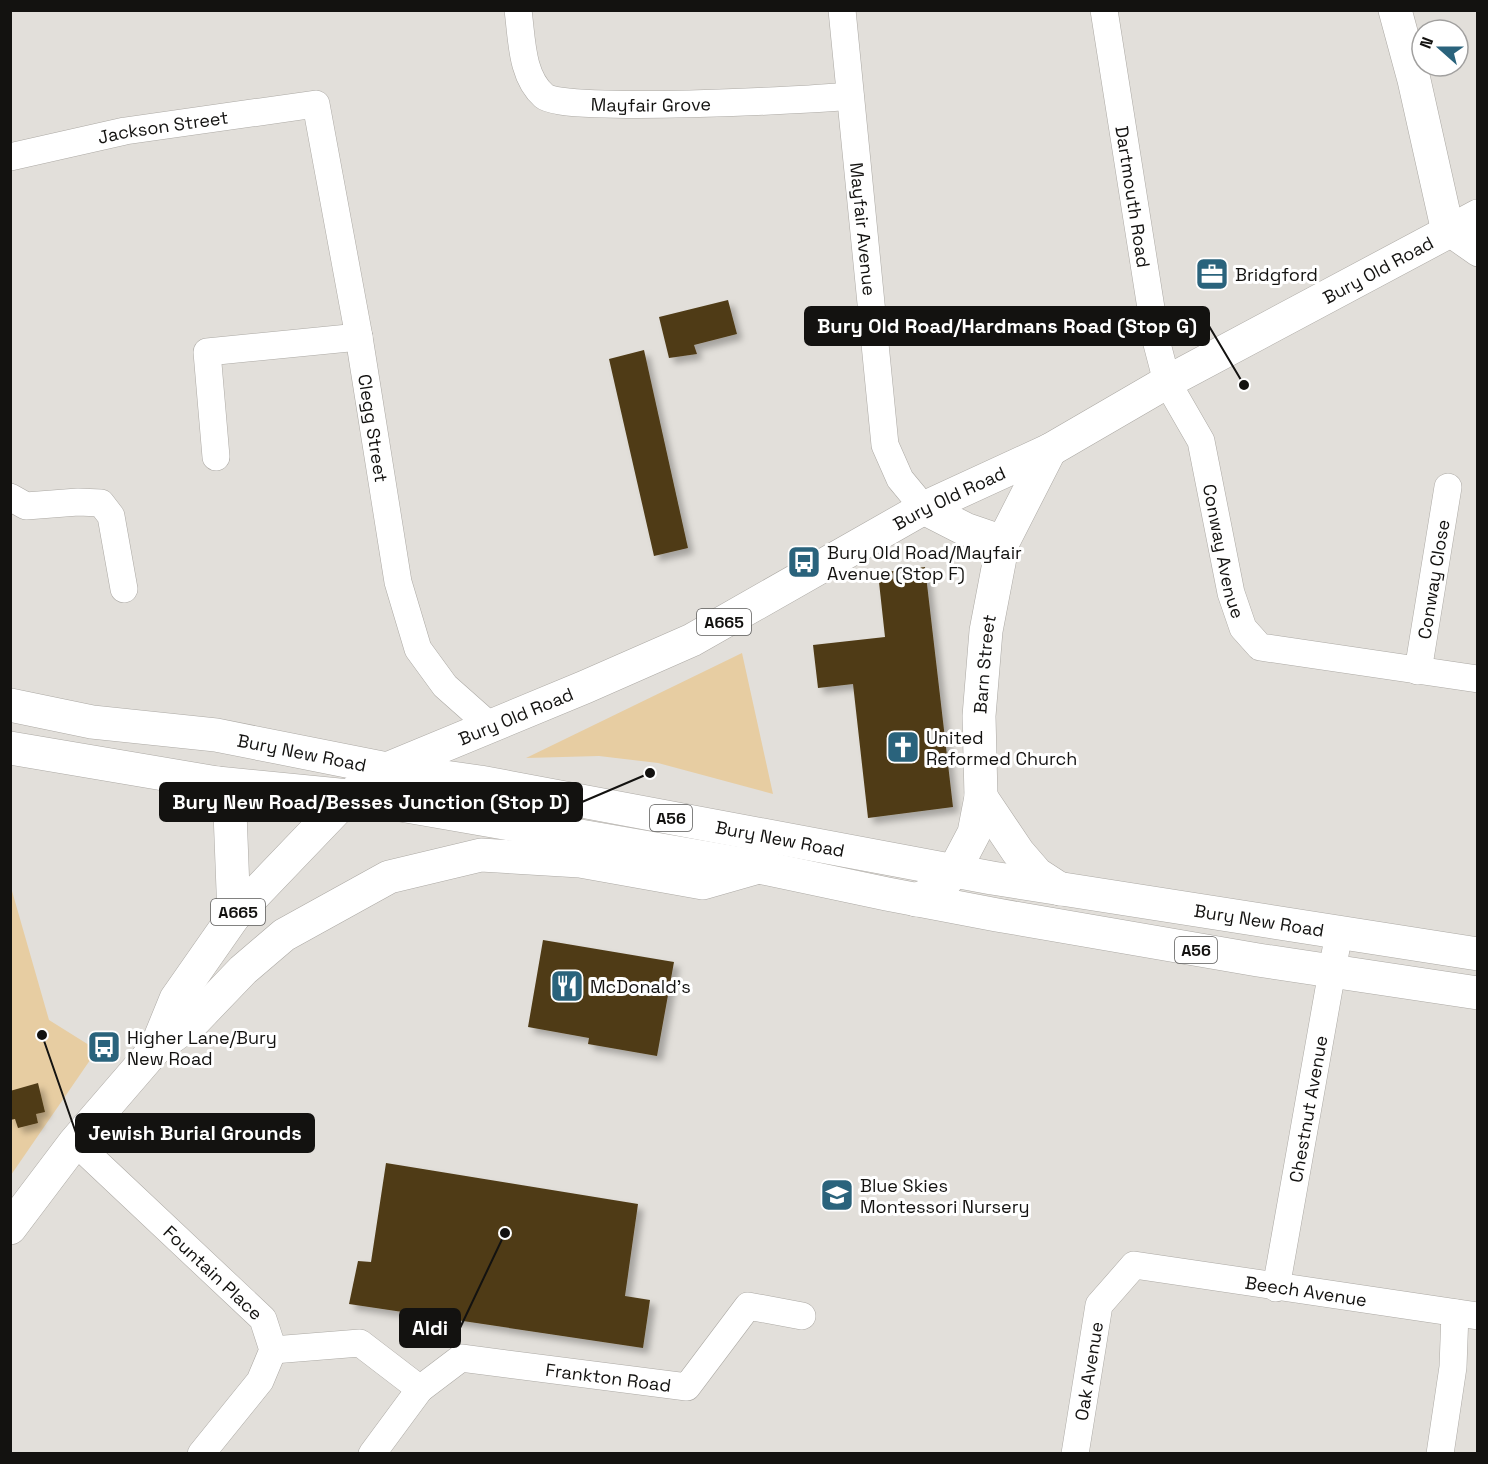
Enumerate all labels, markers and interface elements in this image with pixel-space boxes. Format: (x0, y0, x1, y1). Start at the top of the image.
north arrow (1410, 18, 1470, 78)
text: N (1415, 34, 1438, 52)
street label: Mayfair Grove (590, 92, 711, 116)
street label: Jackson Street (95, 105, 230, 148)
street label: Dartmouth Road (1111, 124, 1156, 269)
street label: Mayfair Avenue (846, 161, 882, 297)
street label: Bury Old Road (1318, 231, 1437, 308)
office icon: Bridgford (1194, 256, 1230, 292)
place label: Bridgford (1235, 263, 1318, 286)
callout: Bury Old Road/Hardmans Road (Stop G) (805, 307, 1209, 345)
text: Bury Old Road/Hardmans Road (Stop G) (817, 313, 1197, 339)
street label: Clegg Street (354, 372, 393, 484)
street label: Bury Old Road (889, 461, 1009, 535)
street label: Conway Avenue (1198, 482, 1250, 621)
street label: Conway Close (1412, 518, 1454, 641)
place label: Bury Old Road/Mayfair Avenue (Stop F) (827, 541, 1022, 585)
bus stop icon: Bury Old Road/Mayfair Avenue (Stop F) (786, 544, 822, 580)
road number: A665 (697, 609, 751, 635)
street label: Barn Street (968, 612, 1000, 715)
street label: Bury Old Road (455, 682, 576, 750)
place label: United Reformed Church (926, 726, 1077, 770)
street label: Bury New Road (235, 728, 368, 776)
church icon: United Reformed Church (885, 729, 921, 765)
callout: Bury New Road/Besses Junction (Stop D) (160, 783, 582, 821)
text: Bury New Road/Besses Junction (Stop D) (172, 789, 570, 815)
road number: A56 (650, 805, 692, 831)
street label: Bury New Road (714, 815, 847, 862)
street label: Bury New Road (1193, 898, 1326, 941)
road number: A665 (211, 899, 265, 925)
road number: A56 (1175, 937, 1217, 963)
restaurant icon: McDonald's (549, 968, 585, 1004)
place label: McDonald's (590, 975, 691, 998)
place label: Higher Lane/Bury New Road (127, 1026, 277, 1070)
bus stop icon: Higher Lane/Bury New Road (86, 1029, 122, 1065)
street label: Chestnut Avenue (1283, 1033, 1332, 1184)
callout: Jewish Burial Grounds (76, 1114, 314, 1152)
text: Jewish Burial Grounds (88, 1120, 302, 1146)
place label: Blue Skies Montessori Nursery (860, 1174, 1030, 1218)
school or university icon: Blue Skies Montessori Nursery (819, 1177, 855, 1213)
street label: Fountain Place (159, 1220, 268, 1325)
street label: Beech Avenue (1244, 1270, 1369, 1311)
callout: Aldi (400, 1309, 460, 1347)
text: Aldi (412, 1315, 448, 1341)
street label: Oak Avenue (1069, 1320, 1108, 1422)
street label: Frankton Road (544, 1357, 672, 1396)

